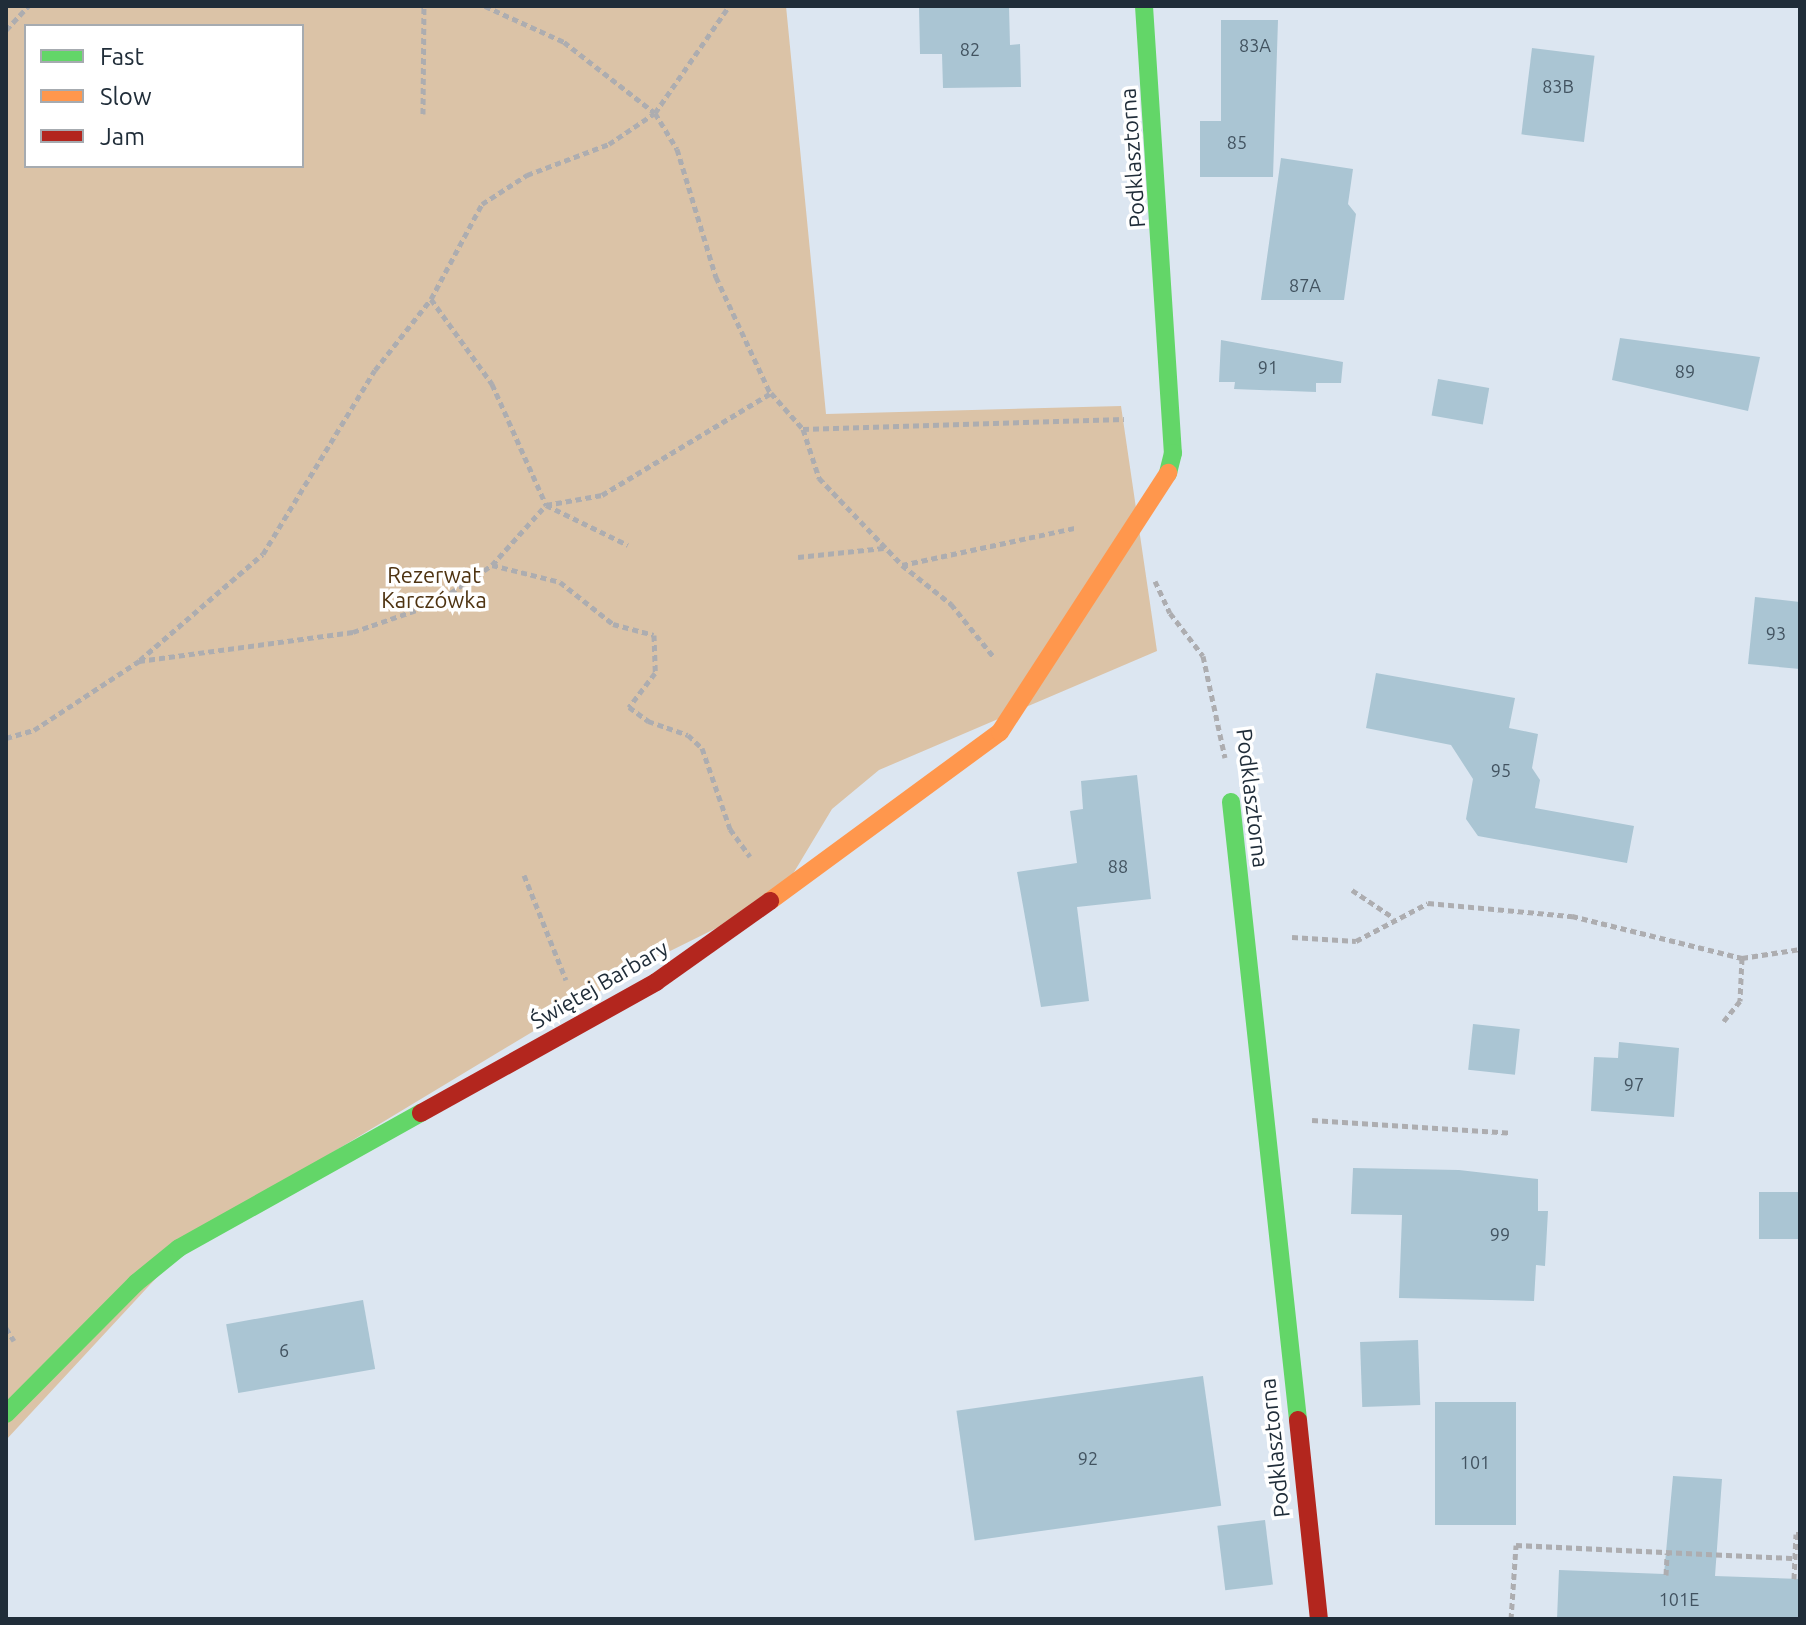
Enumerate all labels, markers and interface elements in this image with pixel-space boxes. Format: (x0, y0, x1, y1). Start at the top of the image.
legend (24, 24, 304, 168)
house number: 83A (1239, 34, 1271, 56)
house number: 82 (960, 38, 980, 60)
text: Fast (100, 43, 144, 70)
house number: 83B (1542, 75, 1574, 97)
text: Slow (100, 83, 152, 110)
street label: Podklasztorna (1114, 87, 1150, 229)
text: Jam (100, 123, 145, 150)
house number: 85 (1227, 131, 1247, 153)
house number: 87A (1289, 274, 1321, 296)
house number: 91 (1258, 356, 1278, 378)
house number: 89 (1675, 360, 1695, 382)
park label: Rezerwat Karczówka (381, 561, 487, 612)
house number: 93 (1766, 622, 1786, 644)
street label: Podklasztorna (1231, 727, 1275, 869)
house number: 95 (1491, 759, 1511, 781)
house number: 88 (1108, 855, 1128, 877)
street label: Świętej Barbary (526, 934, 672, 1034)
house number: 97 (1624, 1073, 1644, 1095)
house number: 99 (1490, 1223, 1510, 1245)
house number: 6 (279, 1339, 289, 1361)
street label: Podklasztorna (1254, 1377, 1294, 1519)
house number: 92 (1078, 1447, 1098, 1469)
house number: 101 (1460, 1451, 1490, 1473)
house number: 101E (1659, 1588, 1699, 1610)

